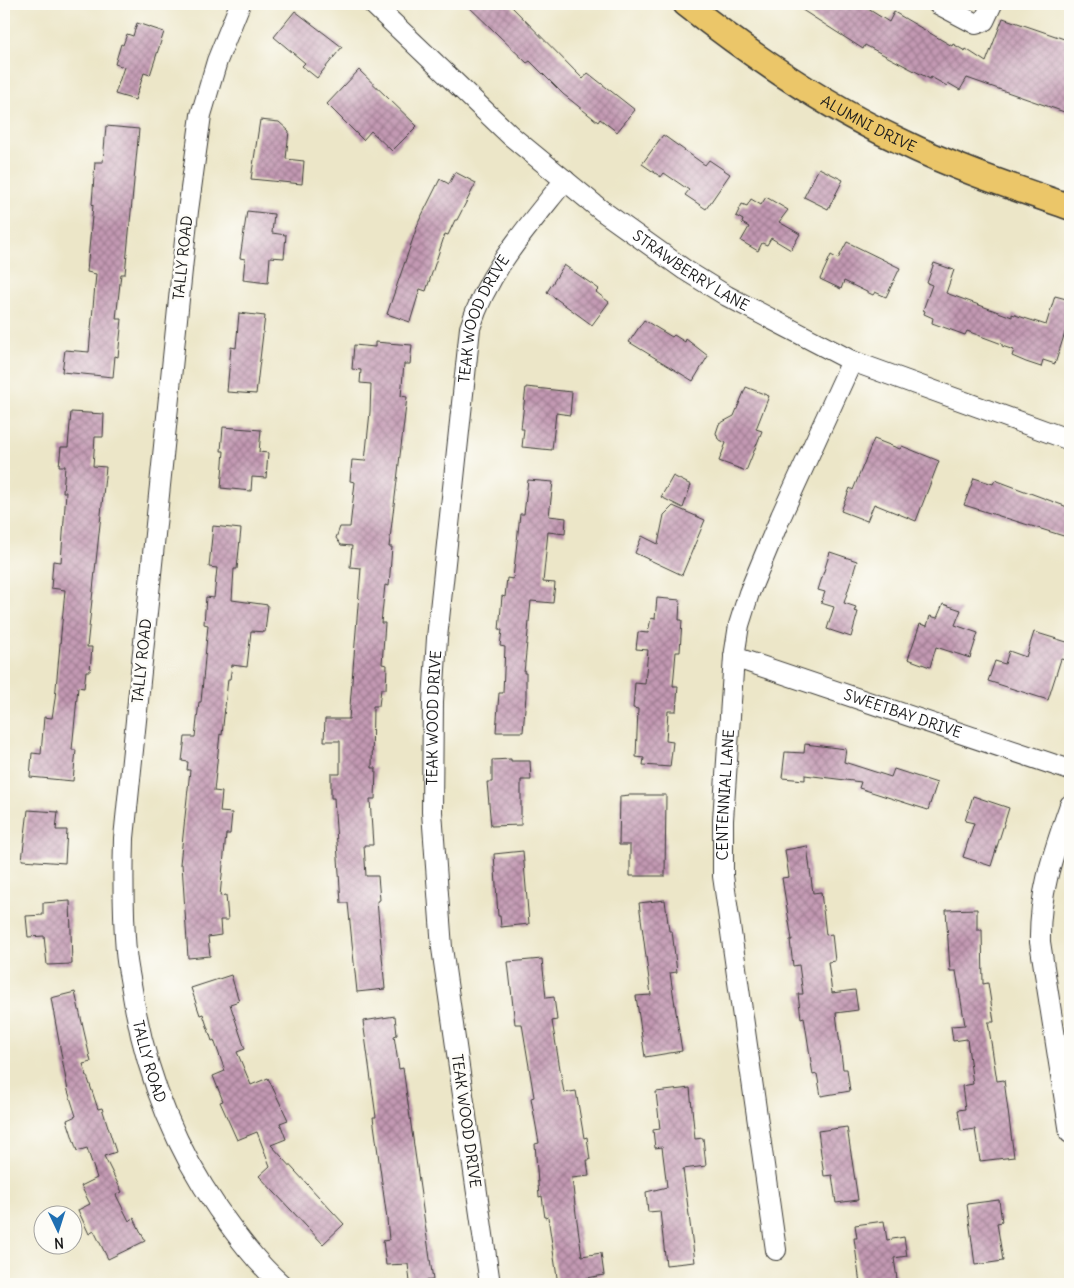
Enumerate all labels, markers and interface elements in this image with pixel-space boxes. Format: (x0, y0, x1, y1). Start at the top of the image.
street label: ALUMNI DRIVE (818, 91, 920, 157)
street label: TALLY ROAD (169, 215, 196, 301)
street label: STRAWBERRY LANE (629, 226, 753, 315)
street label: TEAK WOOD DRIVE (454, 251, 513, 384)
street label: TALLY ROAD (128, 618, 155, 704)
street label: TEAK WOOD DRIVE (422, 649, 445, 785)
street label: SWEETBAY DRIVE (842, 685, 964, 742)
street label: CENTENNIAL LANE (713, 728, 738, 860)
street label: TALLY ROAD (129, 1018, 171, 1105)
street label: TEAK WOOD DRIVE (448, 1053, 485, 1189)
north arrow (32, 1206, 82, 1256)
text: N (53, 1234, 64, 1252)

